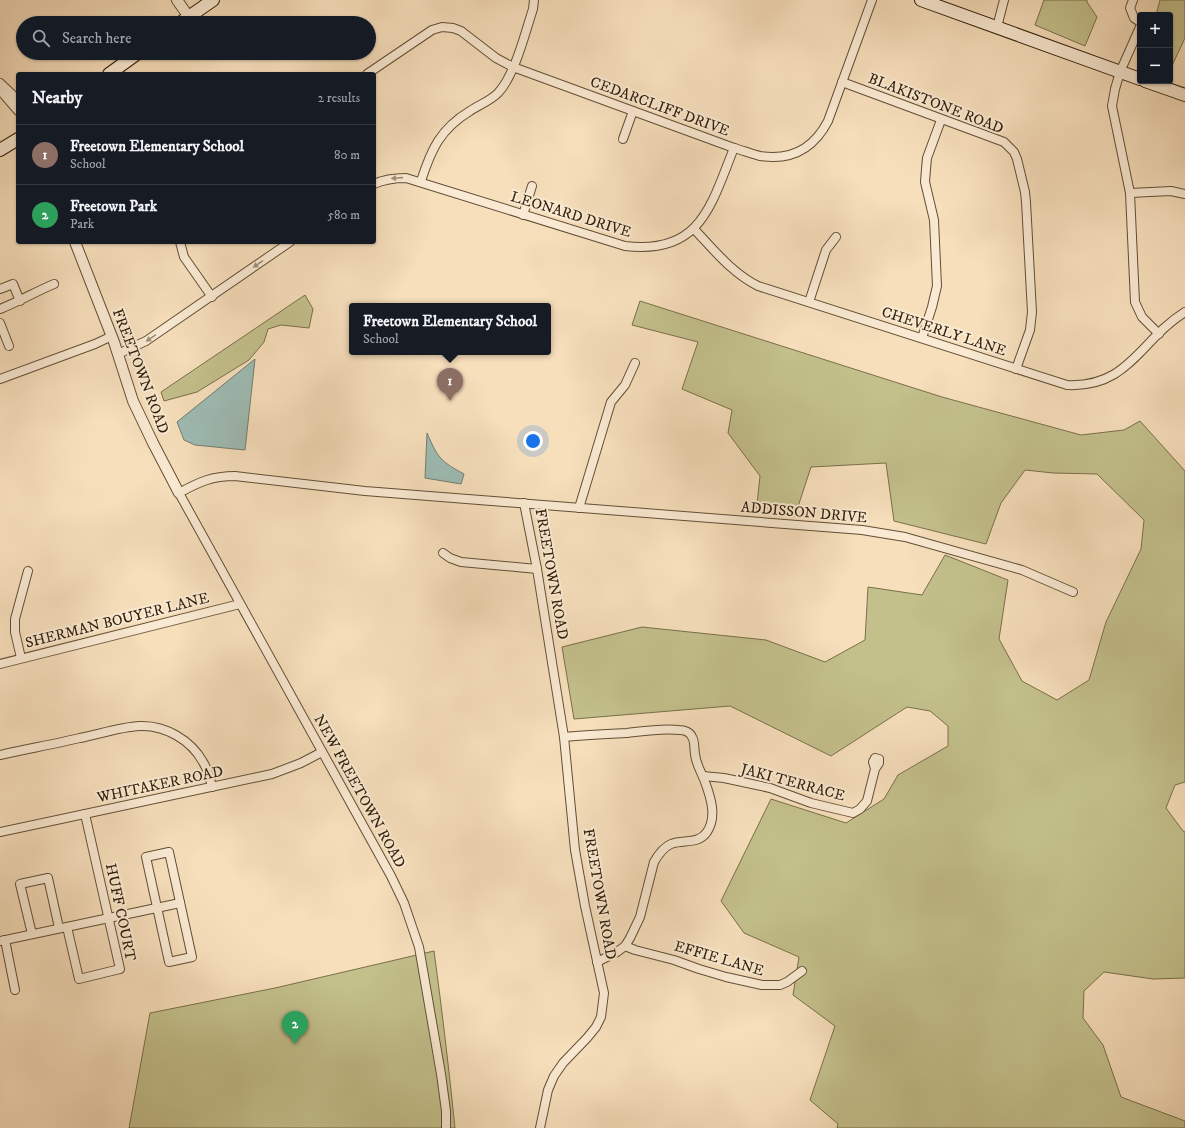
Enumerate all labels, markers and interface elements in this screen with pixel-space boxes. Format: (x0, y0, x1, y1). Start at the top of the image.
map controls (1137, 12, 1173, 84)
button: + (1137, 12, 1173, 48)
search box (16, 16, 376, 60)
icon: search (30, 27, 52, 49)
text: Search here (62, 29, 131, 48)
button: − (1137, 48, 1173, 84)
street label: BLAKISTONE ROAD (865, 69, 1006, 138)
street label: CEDARCLIFF DRIVE (588, 72, 732, 141)
text: Nearby (32, 87, 82, 109)
text: 2 results (318, 90, 360, 106)
text: Freetown Elementary School (70, 137, 244, 156)
text: 1 (43, 147, 47, 163)
text: 80 m (334, 147, 360, 163)
text: School (70, 156, 106, 172)
one-way arrow (390, 175, 403, 181)
street label: LEONARD DRIVE (508, 187, 634, 242)
text: Freetown Park (70, 197, 157, 216)
text: 2 (42, 207, 48, 223)
text: 580 m (328, 207, 360, 223)
text: Park (70, 216, 94, 232)
one-way arrow (253, 260, 263, 268)
street label: CHEVERLY LANE (879, 302, 1009, 361)
popup (349, 303, 551, 355)
street label: FREETOWN ROAD (108, 306, 173, 436)
text: Freetown Elementary School (363, 312, 537, 331)
text: School (363, 331, 399, 347)
one-way arrow (146, 334, 156, 342)
pin: 1 (437, 368, 463, 401)
your location (523, 431, 543, 451)
street label: ADDISSON DRIVE (740, 498, 868, 528)
street label: FREETOWN ROAD (531, 507, 572, 641)
street label: SHERMAN BOUYER LANE (23, 588, 211, 653)
street label: NEW FREETOWN ROAD (309, 711, 410, 871)
street label: JAKI TERRACE (737, 759, 847, 806)
street label: WHITAKER ROAD (94, 762, 225, 807)
street label: FREETOWN ROAD (579, 827, 620, 961)
street label: HUFF COURT (101, 862, 140, 963)
street label: EFFIE LANE (672, 937, 766, 980)
pin: 2 (282, 1011, 308, 1044)

